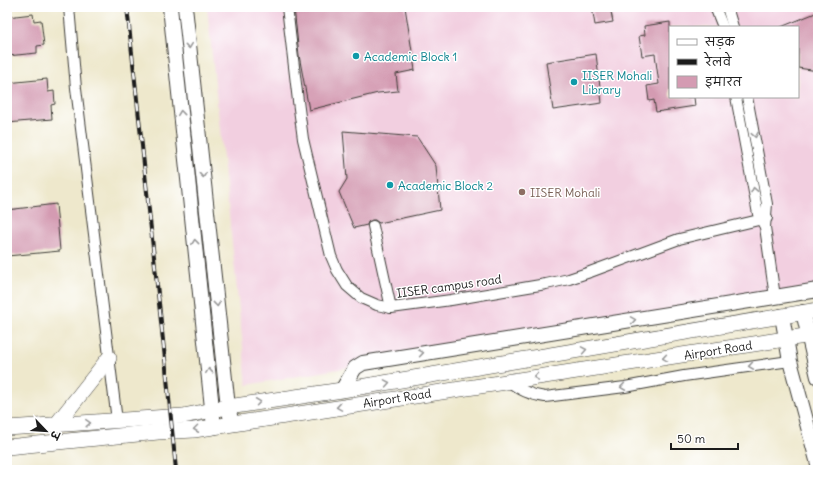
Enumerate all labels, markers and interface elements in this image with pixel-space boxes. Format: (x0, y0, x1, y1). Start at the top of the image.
legend (669, 26, 799, 98)
text: सड़क (704, 34, 736, 50)
one-way arrow (185, 43, 194, 49)
place label: Academic Block 1 (364, 49, 457, 64)
marker: Academic Block 1 (351, 51, 361, 61)
text: रेलवे (703, 51, 732, 69)
place label: IISER Mohali Library (582, 68, 652, 97)
text: इमारत (705, 74, 743, 89)
marker: IISER Mohali Library (569, 77, 579, 87)
one-way arrow (177, 110, 186, 116)
one-way arrow (751, 132, 759, 138)
one-way arrow (199, 172, 208, 178)
place label: Academic Block 2 (398, 178, 494, 193)
marker: Academic Block 2 (385, 180, 395, 190)
place label: IISER Mohali (530, 185, 600, 200)
marker: IISER Mohali (517, 187, 527, 197)
one-way arrow (750, 187, 758, 193)
one-way arrow (191, 239, 200, 245)
street label: IISER campus road (396, 271, 502, 301)
one-way arrow (213, 301, 222, 307)
one-way arrow (630, 316, 636, 324)
street label: Airport Road (683, 337, 753, 363)
one-way arrow (581, 346, 587, 355)
one-way arrow (418, 349, 425, 358)
one-way arrow (662, 353, 668, 362)
one-way arrow (748, 361, 754, 370)
one-way arrow (204, 368, 213, 375)
one-way arrow (533, 372, 539, 381)
one-way arrow (384, 379, 390, 388)
one-way arrow (620, 382, 626, 391)
street label: Airport Road (362, 385, 432, 411)
one-way arrow (255, 398, 261, 407)
one-way arrow (335, 403, 342, 411)
north arrow (26, 411, 66, 451)
one-way arrow (85, 418, 91, 427)
one-way arrow (193, 424, 199, 433)
scale bar (671, 425, 738, 451)
text: उ (46, 428, 63, 443)
text: 50 m (677, 431, 706, 446)

